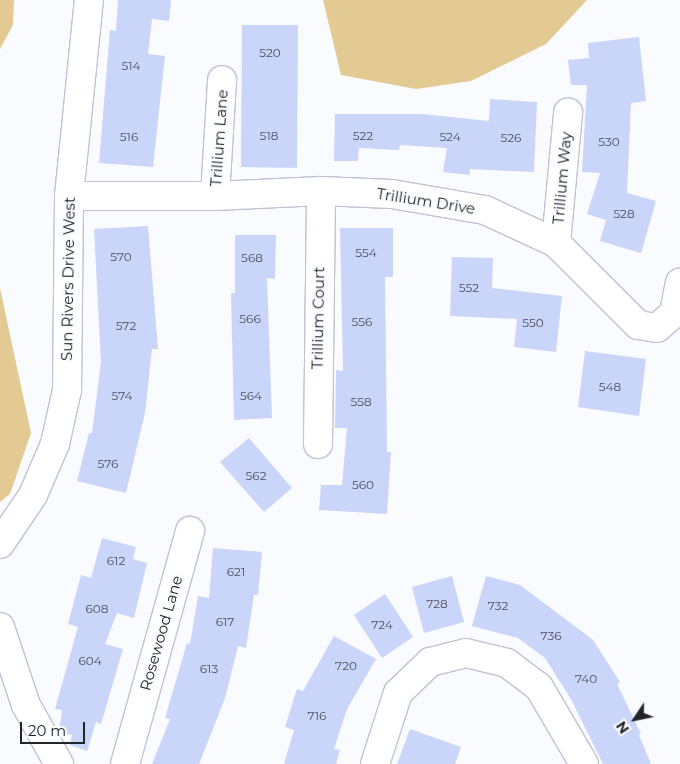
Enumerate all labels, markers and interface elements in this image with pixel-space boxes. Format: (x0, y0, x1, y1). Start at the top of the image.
house number: 520 (259, 46, 281, 60)
house number: 514 (121, 59, 141, 73)
street label: Trillium Lane (207, 89, 231, 187)
house number: 518 (260, 129, 278, 143)
house number: 522 (353, 129, 373, 143)
house number: 516 (120, 130, 138, 144)
house number: 524 (439, 130, 461, 144)
house number: 526 (501, 131, 521, 145)
street label: Trillium Way (549, 131, 575, 225)
house number: 530 (598, 135, 620, 149)
street label: Trillium Drive (375, 184, 477, 218)
street label: Sun Rivers Drive West (58, 197, 78, 361)
house number: 528 (613, 207, 635, 221)
house number: 554 (355, 246, 377, 260)
house number: 570 (110, 250, 132, 264)
house number: 568 (241, 251, 263, 265)
street label: Trillium Court (308, 267, 328, 369)
house number: 552 (459, 281, 479, 295)
house number: 566 (239, 312, 261, 326)
house number: 556 (352, 315, 372, 329)
house number: 550 (522, 316, 544, 330)
house number: 572 (116, 319, 136, 333)
house number: 548 (599, 380, 621, 394)
house number: 574 (112, 389, 132, 403)
house number: 564 (240, 389, 262, 403)
house number: 558 (350, 395, 372, 409)
house number: 576 (98, 457, 118, 471)
house number: 562 (246, 469, 266, 483)
house number: 560 (352, 478, 374, 492)
house number: 612 (107, 554, 125, 568)
house number: 621 (227, 565, 245, 579)
street label: Rosewood Lane (136, 573, 186, 693)
house number: 728 (426, 597, 448, 611)
house number: 732 (488, 599, 508, 613)
house number: 608 (86, 602, 108, 616)
house number: 617 (216, 615, 234, 629)
house number: 724 (371, 618, 393, 632)
house number: 736 (540, 629, 562, 643)
house number: 604 (78, 654, 102, 668)
house number: 720 (335, 659, 357, 673)
house number: 613 (200, 662, 218, 676)
house number: 740 (575, 672, 597, 686)
north arrow (610, 694, 660, 744)
house number: 716 (308, 709, 326, 723)
scale bar (22, 712, 88, 744)
text: N (612, 718, 633, 737)
text: 20 m (28, 721, 66, 740)

